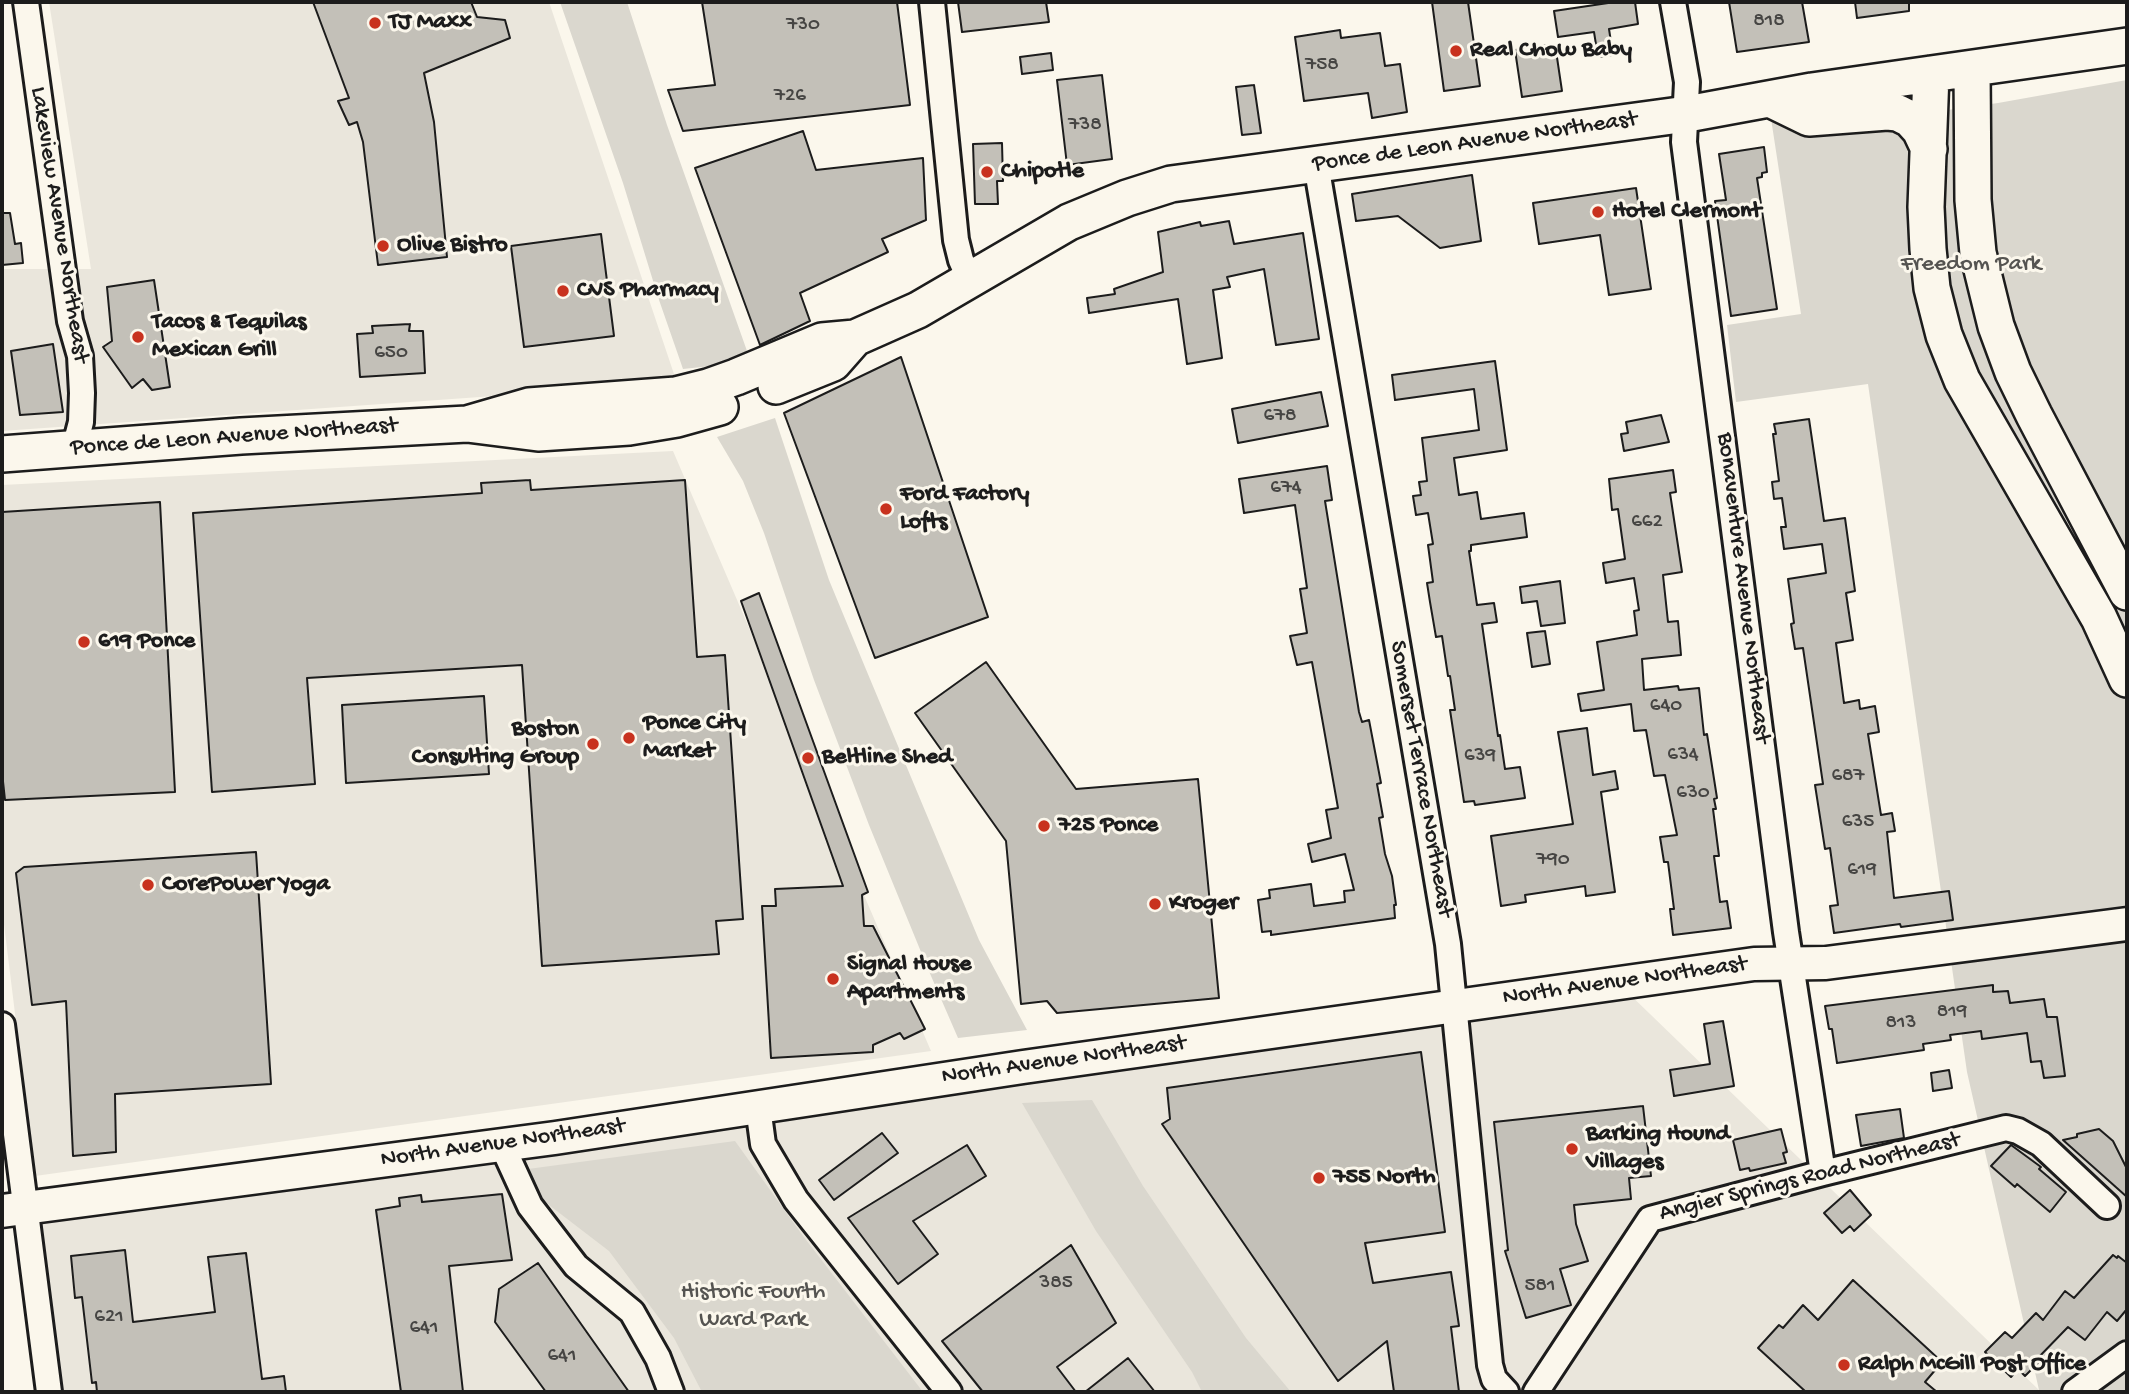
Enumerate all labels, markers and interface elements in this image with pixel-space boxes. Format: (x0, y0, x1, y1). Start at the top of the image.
place label: TJ Maxx (389, 9, 472, 37)
house number: 818 (1753, 9, 1785, 35)
house number: 730 (786, 13, 820, 39)
marker: TJ Maxx (367, 15, 383, 31)
place label: Real Chow Baby (1470, 37, 1632, 65)
marker: Real Chow Baby (1448, 43, 1464, 59)
house number: 758 (1305, 53, 1339, 79)
house number: 726 (774, 84, 806, 110)
street label: Lakeview Avenue Northeast (22, 85, 94, 365)
street label: Ponce de Leon Avenue Northeast (1311, 106, 1639, 180)
house number: 738 (1068, 113, 1102, 139)
place label: Chipotle (1001, 158, 1084, 186)
marker: Chipotle (979, 164, 995, 180)
place label: Hotel Clermont (1612, 198, 1761, 226)
marker: Hotel Clermont (1590, 204, 1606, 220)
place label: Olive Bistro (397, 232, 508, 260)
marker: Olive Bistro (375, 238, 391, 254)
park label: Freedom Park (1901, 251, 2041, 279)
place label: CVS Pharmacy (577, 277, 718, 305)
marker: CVS Pharmacy (555, 283, 571, 299)
place label: Tacos & Tequilas Mexican Grill (152, 309, 306, 365)
marker: Tacos & Tequilas Mexican Grill (130, 329, 146, 345)
house number: 650 (374, 341, 408, 367)
house number: 678 (1263, 404, 1297, 430)
street label: Ponce de Leon Avenue Northeast (70, 412, 398, 464)
street label: Bonaventure Avenue Northeast (1709, 431, 1775, 745)
house number: 674 (1270, 476, 1302, 502)
place label: Ford Factory Lofts (900, 481, 1029, 537)
marker: Ford Factory Lofts (878, 501, 894, 517)
house number: 662 (1631, 510, 1663, 536)
place label: 619 Ponce (98, 628, 195, 656)
marker: 619 Ponce (76, 634, 92, 650)
street label: Somerset Terrace Northeast (1382, 639, 1458, 919)
house number: 640 (1650, 694, 1682, 720)
place label: Ponce City Market (643, 710, 746, 766)
place label: Boston Consulting Group (412, 716, 579, 772)
marker: Ponce City Market (621, 730, 637, 746)
marker: Boston Consulting Group (585, 736, 601, 752)
house number: 634 (1667, 743, 1699, 769)
place label: Beltline Shed (822, 744, 952, 772)
house number: 639 (1464, 744, 1496, 770)
marker: Beltline Shed (800, 750, 816, 766)
house number: 687 (1831, 764, 1865, 790)
house number: 630 (1676, 781, 1710, 807)
house number: 635 (1842, 810, 1874, 836)
place label: 725 Ponce (1058, 812, 1158, 840)
marker: 725 Ponce (1036, 818, 1052, 834)
house number: 790 (1536, 848, 1570, 874)
house number: 619 (1847, 858, 1877, 884)
place label: CorePower Yoga (162, 871, 330, 899)
marker: CorePower Yoga (140, 877, 156, 893)
place label: Kroger (1169, 890, 1238, 918)
marker: Kroger (1147, 896, 1163, 912)
place label: Signal House Apartments (847, 951, 971, 1007)
street label: North Avenue Northeast (1501, 951, 1749, 1013)
marker: Signal House Apartments (825, 971, 841, 987)
house number: 819 (1937, 1000, 1967, 1026)
house number: 813 (1886, 1011, 1916, 1037)
street label: North Avenue Northeast (940, 1030, 1188, 1092)
street label: North Avenue Northeast (379, 1113, 627, 1175)
place label: Barking Hound Villages (1586, 1121, 1730, 1177)
street label: Angier Springs Road Northeast (1657, 1127, 1963, 1229)
marker: Barking Hound Villages (1564, 1141, 1580, 1157)
place label: 755 North (1333, 1164, 1436, 1192)
marker: 755 North (1311, 1170, 1327, 1186)
house number: 385 (1039, 1271, 1073, 1297)
house number: 581 (1524, 1274, 1556, 1300)
park label: Historic Fourth Ward Park (681, 1279, 825, 1335)
house number: 621 (94, 1305, 124, 1331)
house number: 641 (409, 1316, 439, 1342)
house number: 641 (547, 1344, 577, 1370)
place label: Ralph McGill Post Office (1858, 1351, 2086, 1379)
marker: Ralph McGill Post Office (1836, 1357, 1852, 1373)

